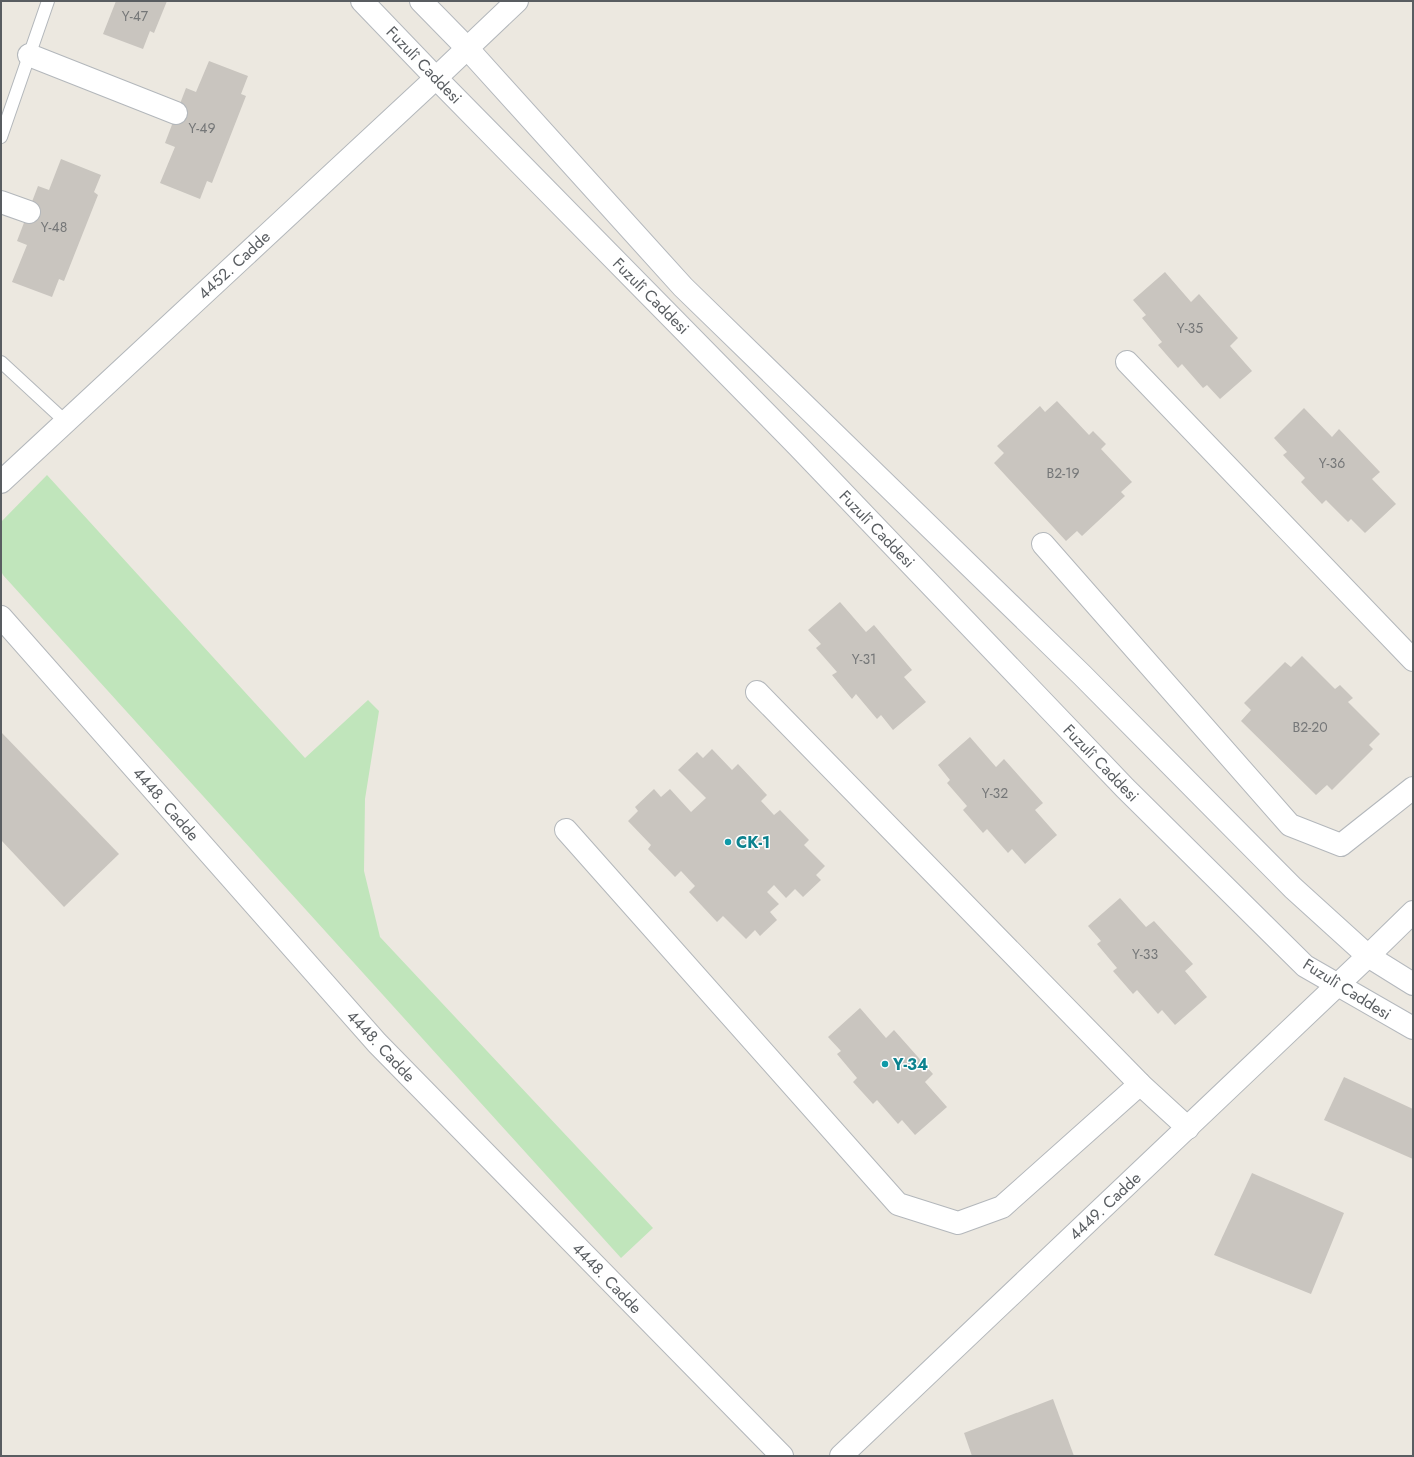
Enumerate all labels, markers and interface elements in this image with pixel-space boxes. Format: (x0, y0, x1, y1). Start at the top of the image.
house number: Y-47 (122, 6, 149, 26)
street label: Fuzulî Caddesi (381, 21, 467, 109)
house number: Y-49 (188, 118, 216, 138)
house number: Y-48 (41, 217, 67, 237)
street label: 4452. Cadde (193, 225, 275, 305)
street label: Fuzulî Caddesi (607, 252, 695, 340)
house number: Y-35 (1177, 318, 1203, 338)
house number: Y-36 (1319, 453, 1345, 473)
house number: B2-19 (1046, 463, 1080, 483)
street label: Fuzulî Caddesi (834, 485, 920, 573)
house number: Y-31 (852, 649, 876, 669)
house number: B2-20 (1292, 717, 1328, 737)
street label: Fuzulî Caddesi (1058, 719, 1144, 807)
street label: 4448. Cadde (127, 762, 205, 846)
house number: Y-32 (982, 783, 1008, 803)
place label: CK-1 (736, 831, 770, 854)
marker: CK-1 (723, 837, 733, 847)
house number: Y-33 (1132, 944, 1158, 964)
street label: Fuzulî Caddesi (1298, 953, 1396, 1025)
street label: 4448. Cadde (341, 1005, 421, 1087)
place label: Y-34 (892, 1053, 928, 1076)
marker: Y-34 (880, 1059, 890, 1069)
street label: 4449. Cadde (1064, 1167, 1146, 1245)
street label: 4448. Cadde (567, 1237, 647, 1319)

